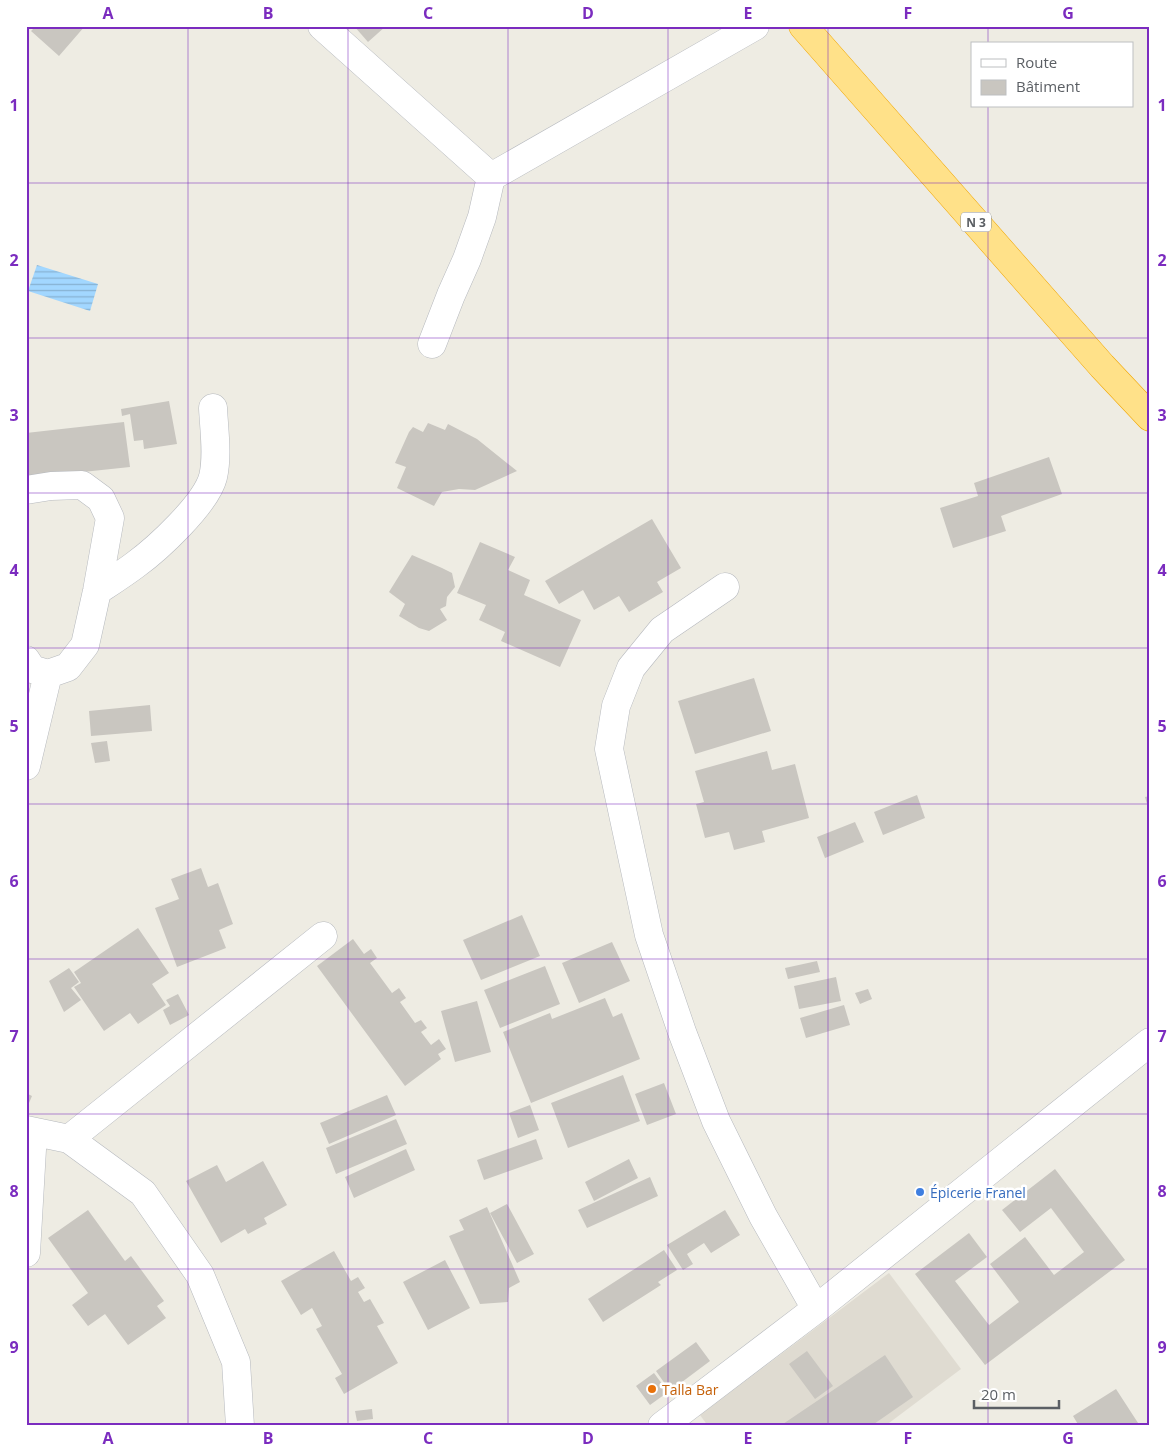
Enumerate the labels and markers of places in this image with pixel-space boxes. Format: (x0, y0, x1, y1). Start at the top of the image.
place label: Épicerie Franel (930, 1183, 1026, 1202)
marker: Épicerie Franel (914, 1186, 926, 1198)
place label: Talla Bar (662, 1380, 719, 1399)
marker: Talla Bar (646, 1383, 658, 1395)

